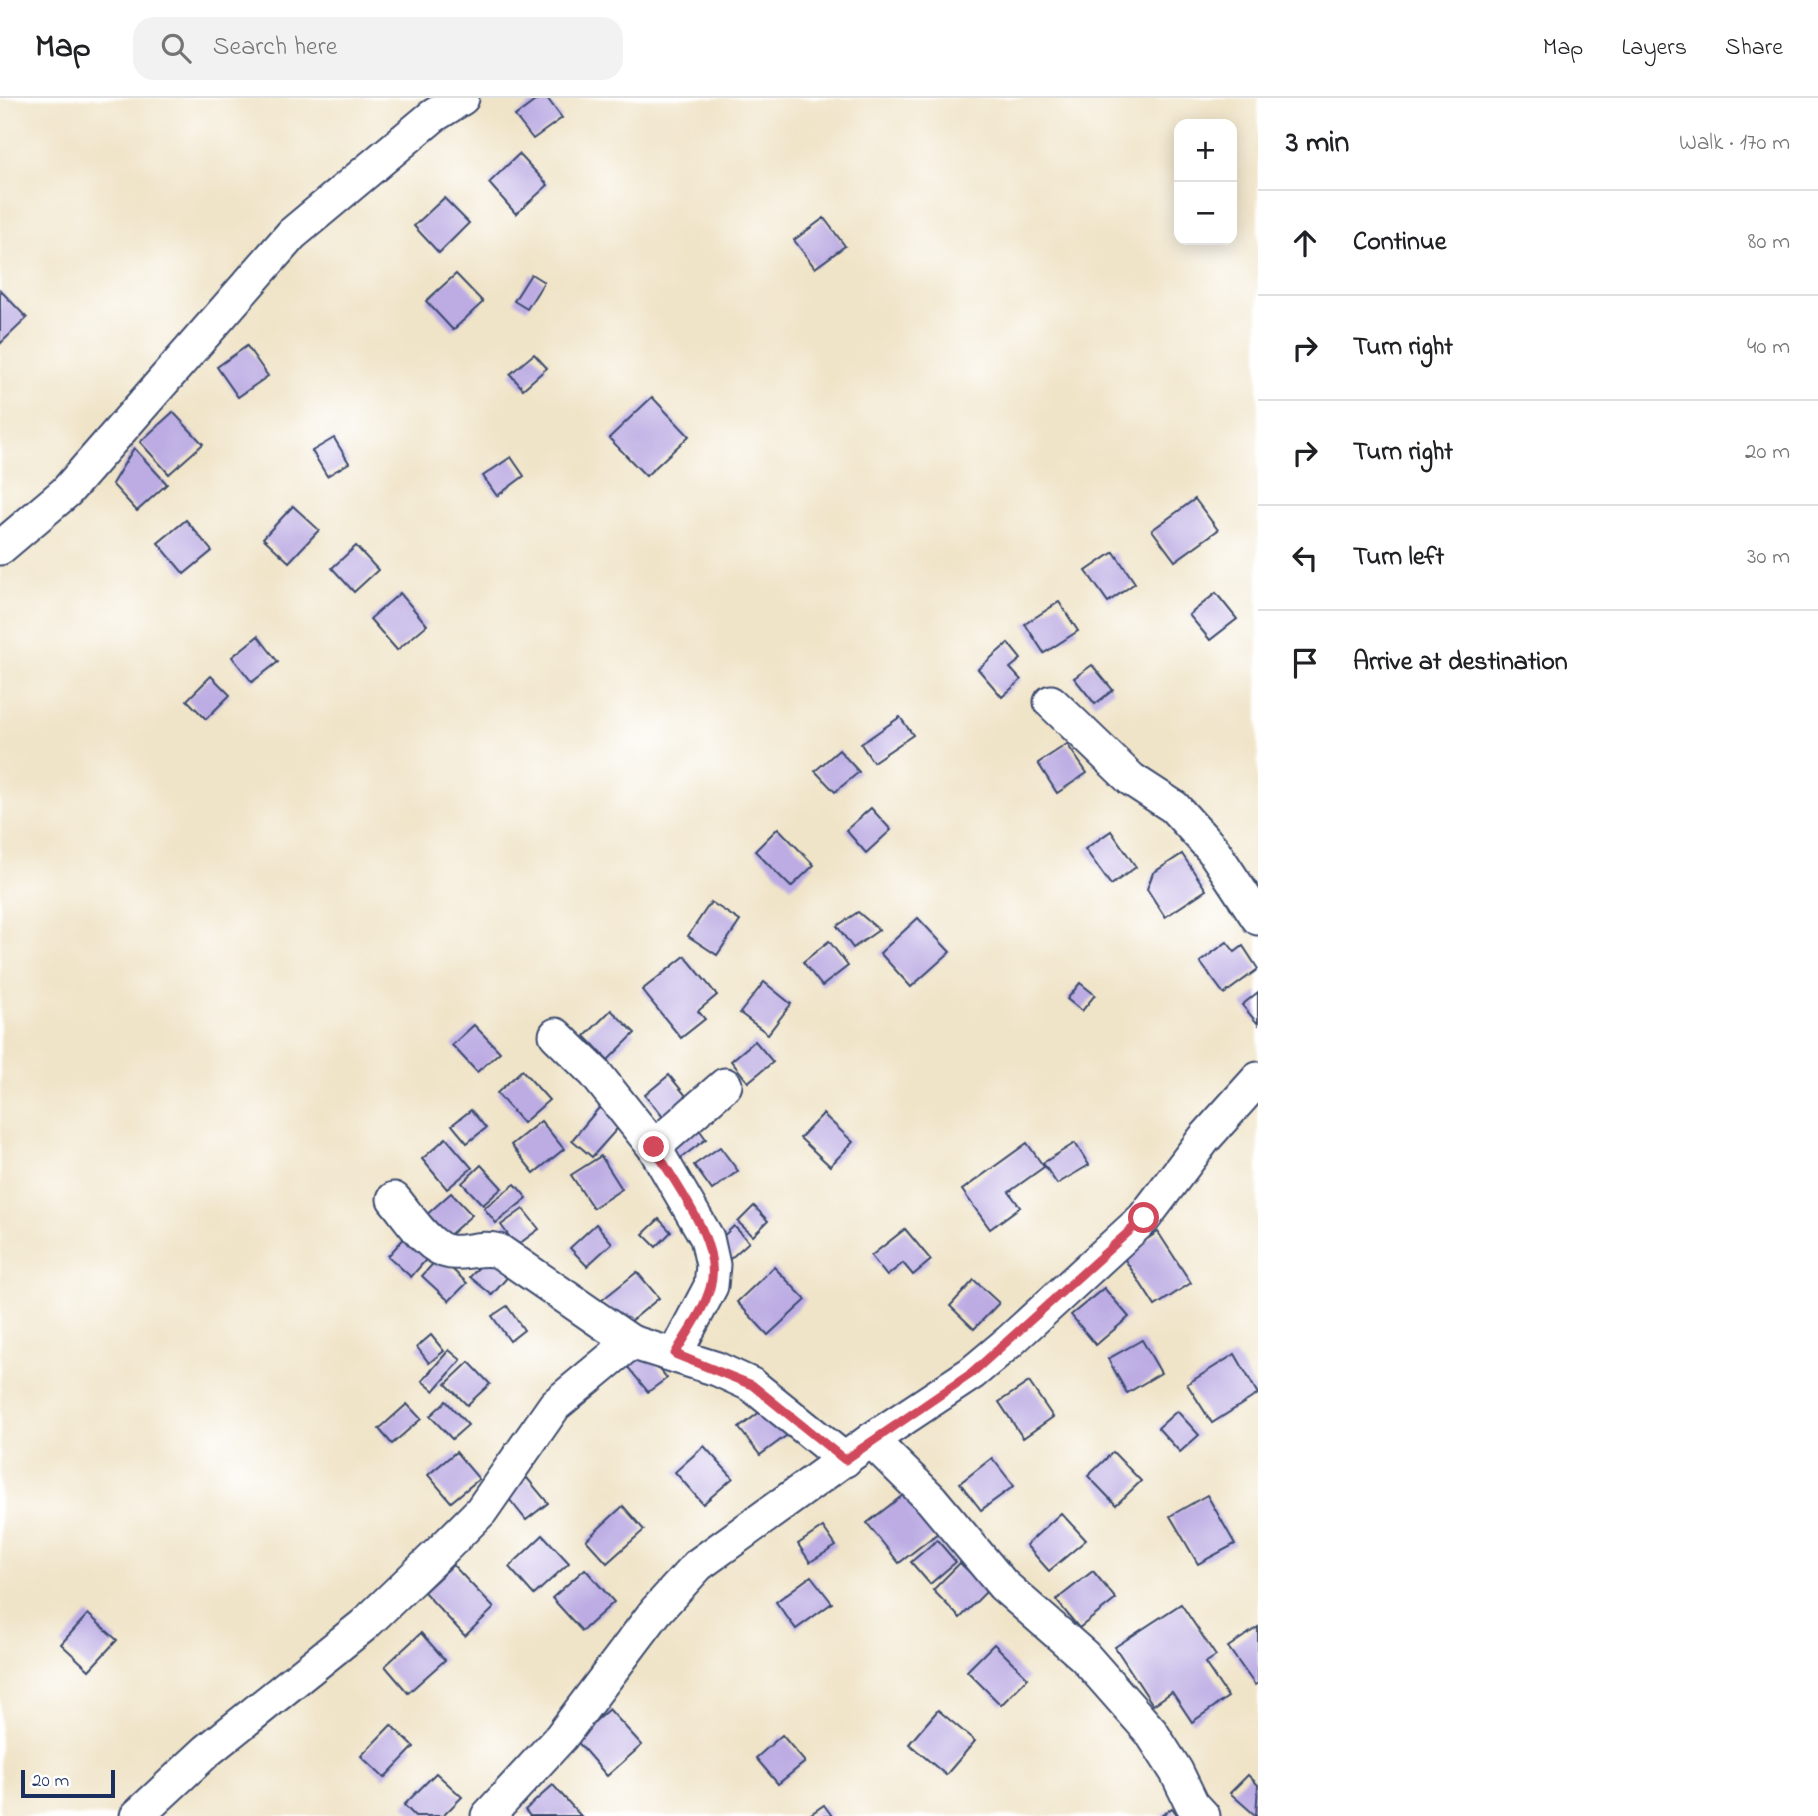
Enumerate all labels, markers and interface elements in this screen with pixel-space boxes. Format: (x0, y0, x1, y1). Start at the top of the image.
search box (133, 17, 623, 80)
text: Map (35, 24, 91, 72)
icon: search (157, 29, 195, 67)
text: Search here (213, 29, 337, 67)
text: Map (1543, 31, 1583, 66)
text: Layers (1621, 31, 1687, 66)
text: Share (1725, 31, 1783, 66)
map controls (1174, 119, 1237, 245)
button: + (1174, 119, 1237, 182)
text: 3 min (1286, 122, 1349, 166)
text: Walk · 170 m (1679, 127, 1790, 160)
button: − (1174, 182, 1237, 245)
icon: ahead (1286, 224, 1324, 262)
text: Continue (1353, 224, 1446, 262)
text: 80 m (1748, 226, 1790, 259)
icon: right (1286, 329, 1324, 367)
text: Turn right (1353, 329, 1453, 367)
text: 40 m (1747, 331, 1790, 364)
icon: right (1286, 434, 1324, 472)
text: Turn right (1353, 434, 1453, 472)
text: 20 m (1745, 436, 1790, 469)
icon: left (1286, 539, 1324, 577)
text: Turn left (1353, 539, 1444, 577)
text: 30 m (1747, 541, 1790, 574)
icon: arrive (1286, 644, 1324, 682)
text: Arrive at destination (1353, 644, 1568, 682)
route end (638, 1131, 669, 1162)
route start (1128, 1202, 1159, 1233)
scale bar (21, 1767, 116, 1799)
text: 20 m (32, 1768, 69, 1795)

